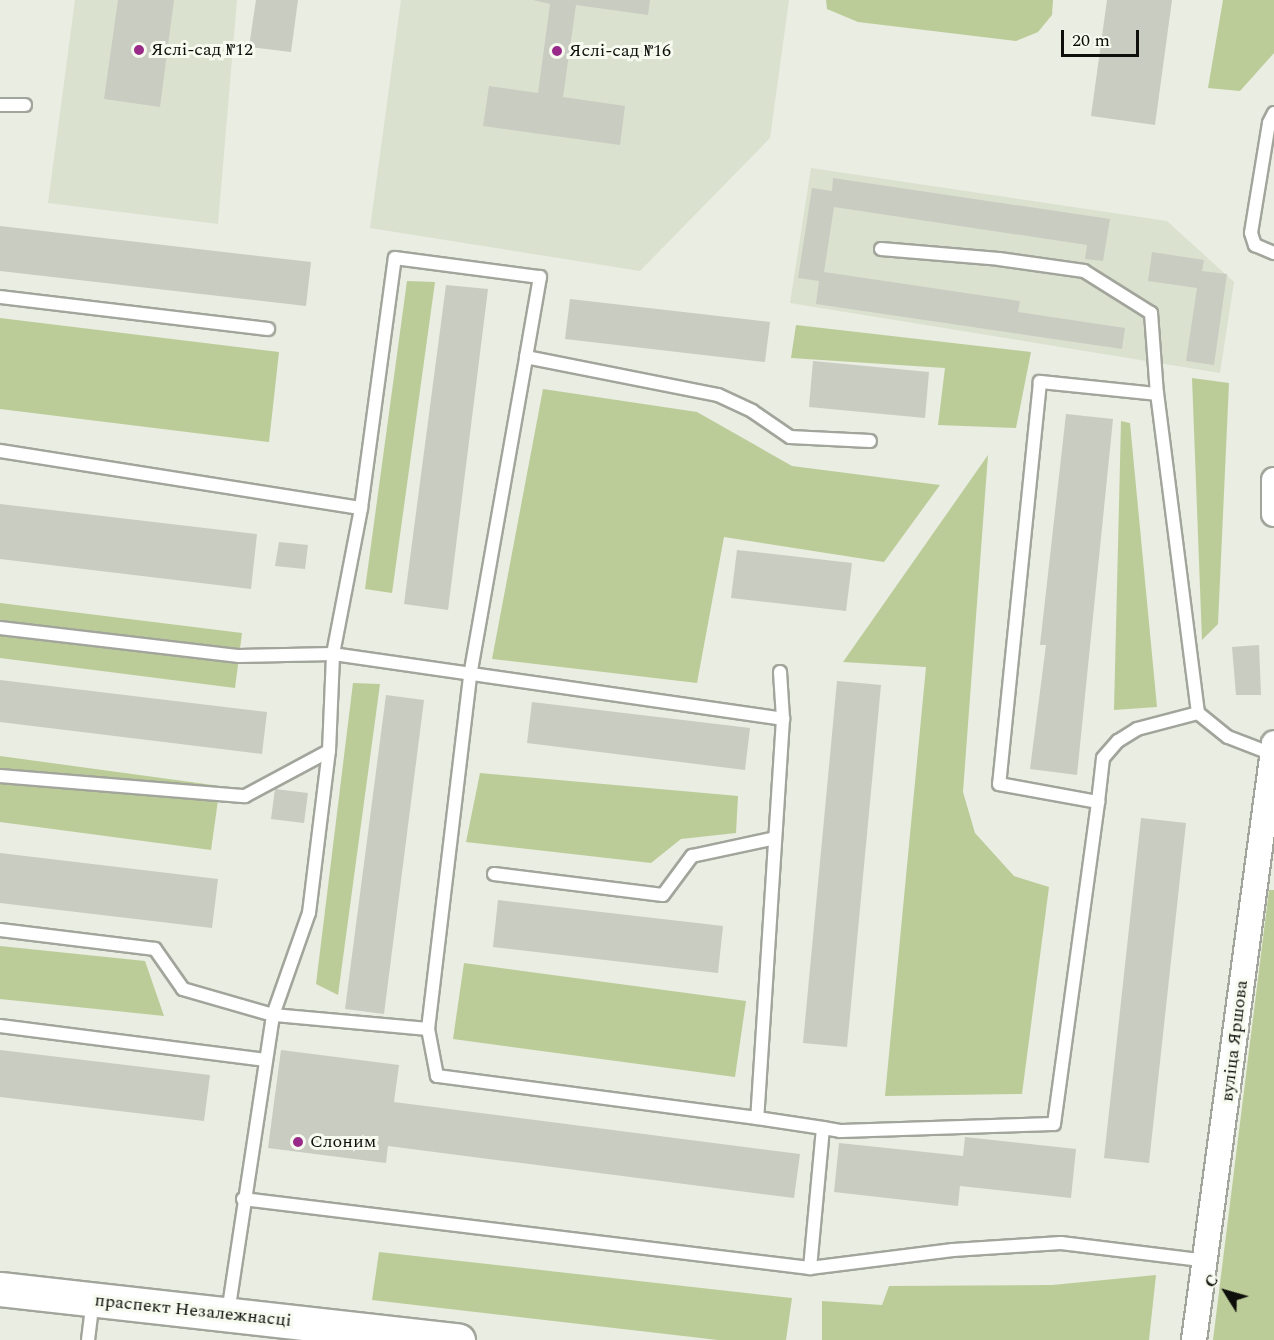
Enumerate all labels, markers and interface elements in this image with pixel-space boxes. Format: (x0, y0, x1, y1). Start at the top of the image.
scale bar (1064, 18, 1142, 56)
text: 20 m (1072, 27, 1110, 54)
place label: Яслі-сад №12 (151, 39, 253, 61)
place label: Яслі-сад №16 (569, 40, 671, 62)
marker: Яслі-сад №12 (132, 43, 146, 57)
marker: Яслі-сад №16 (550, 44, 564, 58)
street label: вуліца Яршова (1217, 979, 1253, 1103)
place label: Слоним (310, 1131, 376, 1153)
marker: Слоним (291, 1135, 305, 1149)
north arrow (1196, 1262, 1256, 1322)
text: С (1199, 1269, 1225, 1293)
street label: праспект Незалежнасці (93, 1290, 293, 1332)

